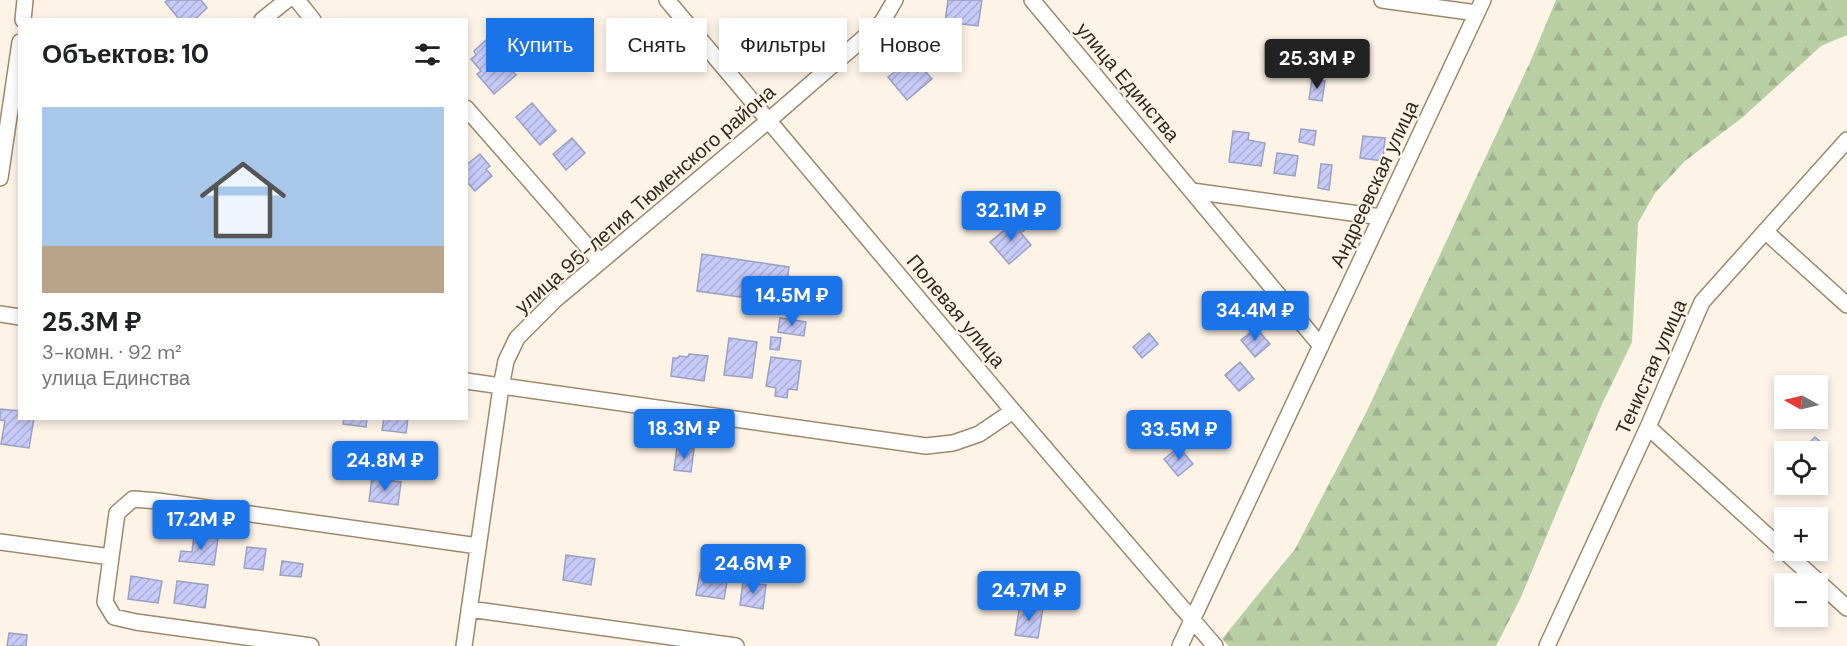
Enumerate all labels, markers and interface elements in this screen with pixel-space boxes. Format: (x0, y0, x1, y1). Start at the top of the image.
street label: улица Единства (1070, 17, 1186, 148)
chip: Купить (486, 18, 594, 72)
chip: Снять (606, 18, 707, 72)
chip: Фильтры (719, 18, 847, 72)
chip: Новое (859, 18, 962, 72)
text: Объектов: 10 (42, 37, 209, 71)
icon: filters (411, 38, 444, 71)
pin: 25.3M ₽ (1262, 39, 1372, 90)
text: 25.3M ₽ (1279, 45, 1355, 71)
street label: улица 95-летия Тюменского района (509, 78, 781, 319)
street label: Андреевская улица (1324, 96, 1424, 272)
icon: home (189, 146, 297, 254)
pin: 32.1M ₽ (956, 191, 1066, 242)
text: 32.1M ₽ (976, 197, 1046, 223)
street label: Полевая улица (901, 249, 1012, 374)
pin: 14.5M ₽ (737, 276, 847, 327)
text: 14.5M ₽ (755, 282, 829, 308)
pin: 34.4M ₽ (1200, 291, 1310, 342)
street label: Тенистая улица (1610, 294, 1693, 439)
text: 34.4M ₽ (1216, 297, 1294, 323)
text: 25.3M ₽ (42, 305, 142, 339)
text: 3-комн. · 92 m² (42, 339, 182, 365)
text: улица Единства (42, 365, 190, 391)
north arrow (1774, 375, 1828, 429)
map controls (1774, 375, 1828, 627)
pin: 18.3M ₽ (629, 409, 739, 460)
pin: 33.5M ₽ (1124, 410, 1234, 461)
text: 18.3M ₽ (648, 415, 720, 441)
text: 33.5M ₽ (1140, 416, 1218, 442)
pin: 24.8M ₽ (330, 441, 440, 492)
button: locate (1774, 441, 1828, 495)
text: 24.8M ₽ (346, 447, 424, 473)
pin: 17.2M ₽ (146, 500, 256, 551)
text: 17.2M ₽ (167, 506, 235, 532)
button: + (1774, 507, 1828, 561)
pin: 24.6M ₽ (698, 544, 808, 595)
text: 24.6M ₽ (714, 550, 792, 576)
pin: 24.7M ₽ (974, 571, 1084, 622)
button: − (1774, 573, 1828, 627)
text: 24.7M ₽ (991, 577, 1067, 603)

